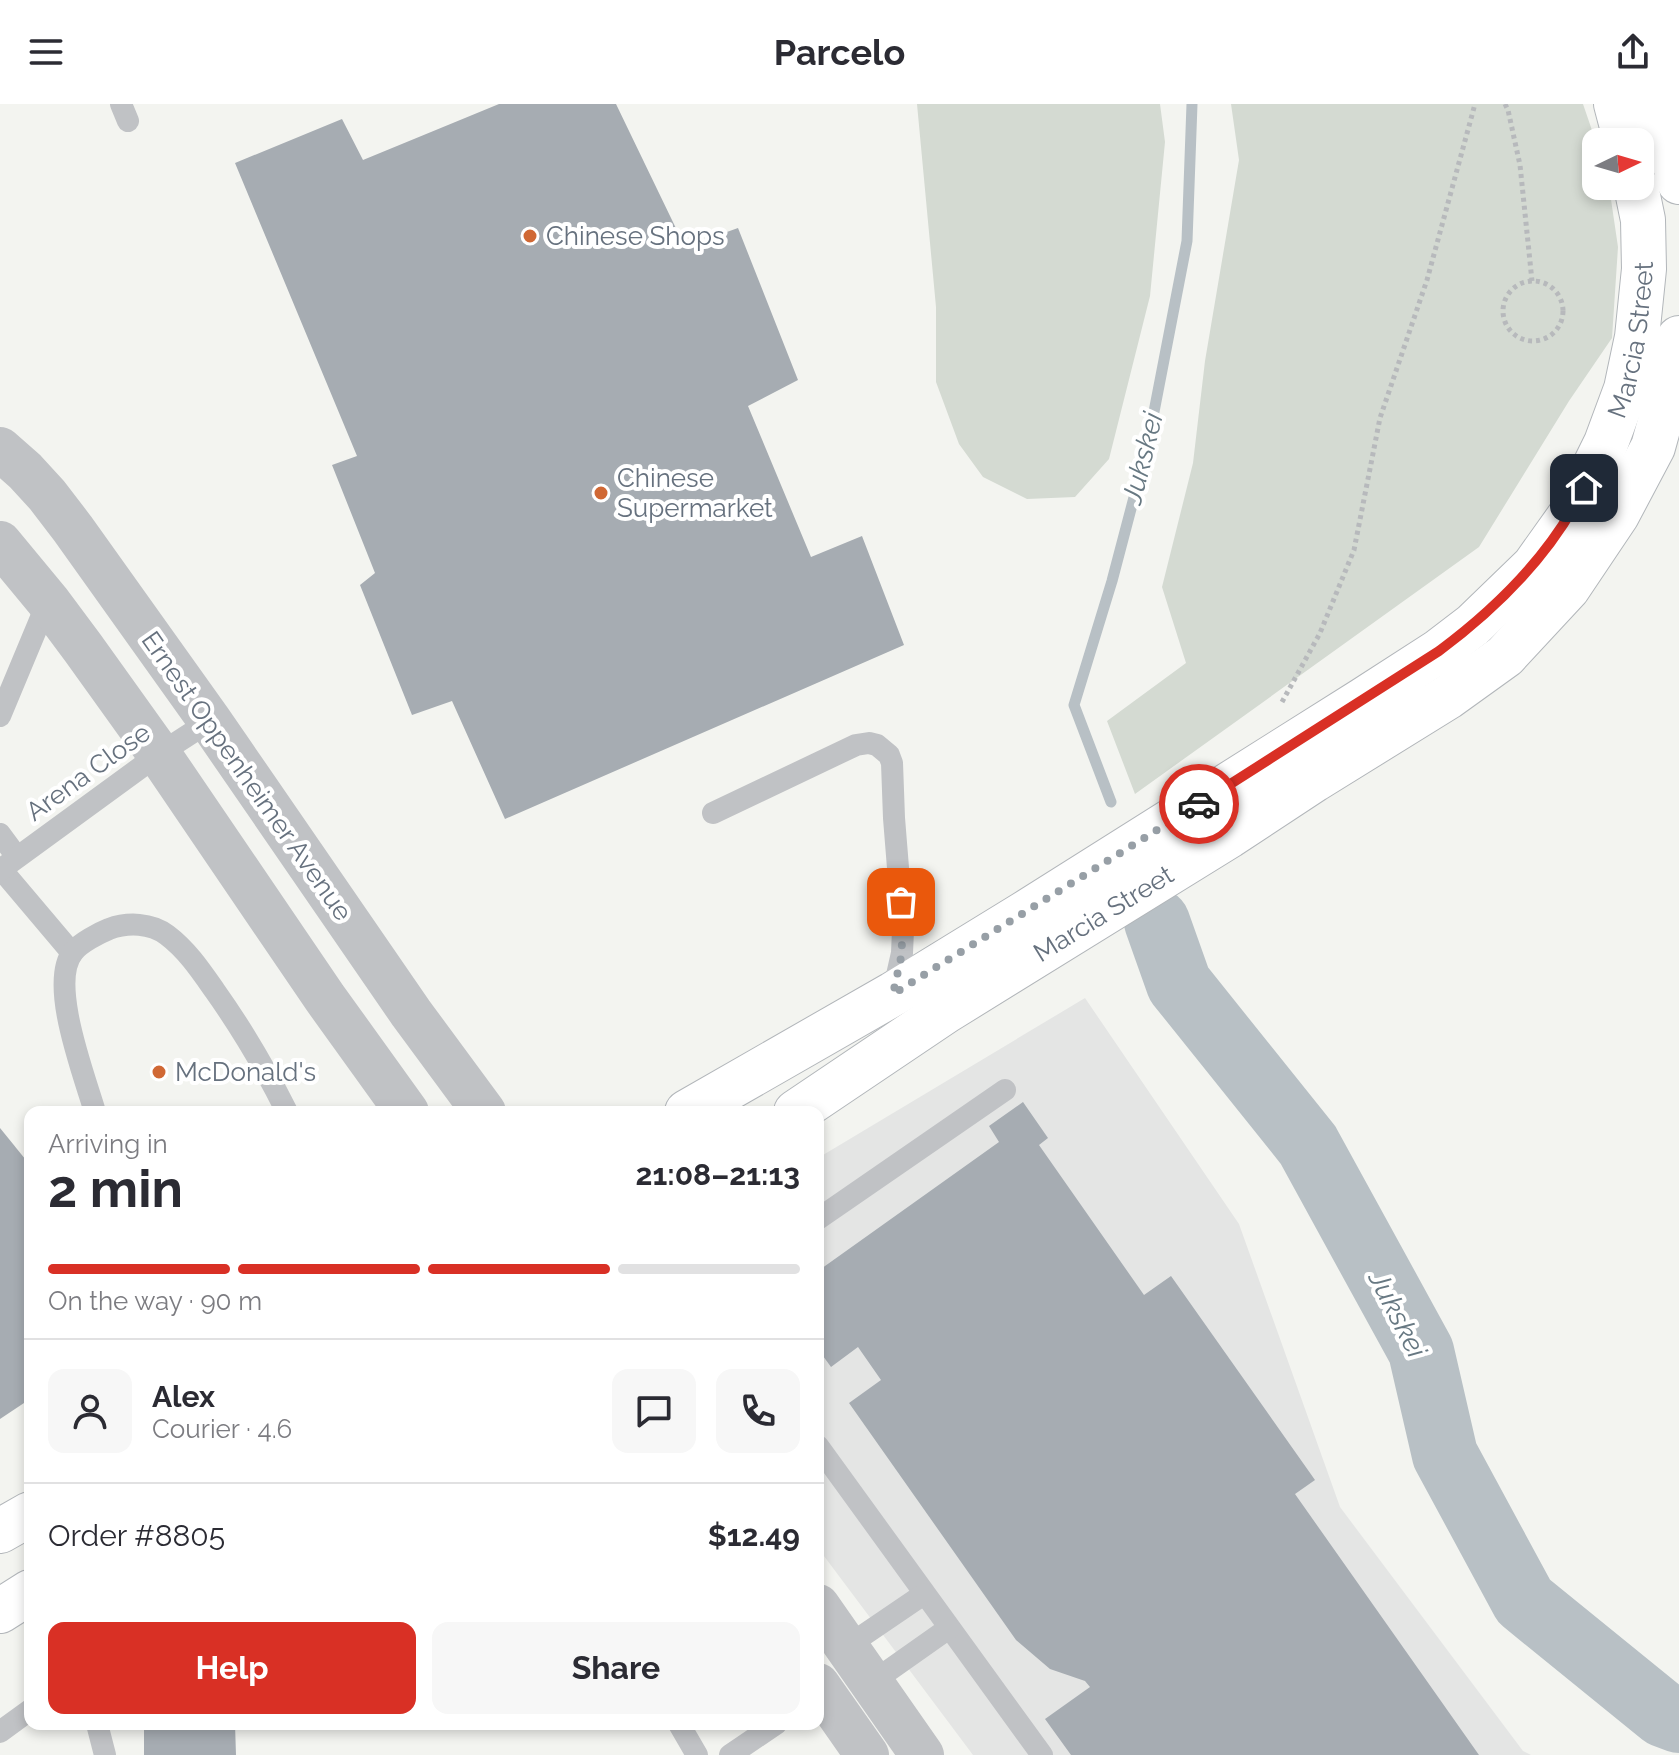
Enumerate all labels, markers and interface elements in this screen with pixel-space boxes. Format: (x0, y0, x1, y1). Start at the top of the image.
icon: menu (24, 30, 68, 74)
icon: share (1611, 30, 1655, 74)
text: Parcelo (774, 31, 905, 73)
north arrow (1582, 128, 1654, 200)
map controls (1582, 128, 1654, 200)
place label: Chinese Shops (546, 221, 725, 251)
marker: Chinese Shops (521, 227, 539, 245)
street label: Marcia Street (1602, 261, 1659, 422)
water label: Jukskei (1115, 408, 1170, 509)
pin (1550, 454, 1618, 522)
place label: Chinese Supermarket (617, 463, 773, 523)
icon: home (1562, 466, 1606, 510)
marker: Chinese Supermarket (592, 484, 610, 502)
street label: Ernest Oppenheimer Avenue (136, 626, 358, 926)
street label: Arena Close (20, 717, 156, 827)
courier (1159, 764, 1239, 844)
icon: car (1177, 782, 1221, 826)
street label: Marcia Street (1028, 859, 1179, 968)
pin (867, 868, 935, 936)
icon: bag (879, 880, 923, 924)
place label: McDonald's (175, 1057, 316, 1087)
marker: McDonald's (150, 1063, 168, 1081)
text: Arriving in (48, 1129, 168, 1159)
text: 21:08–21:13 (636, 1157, 800, 1192)
text: 2 min (48, 1158, 183, 1219)
water label: Jukskei (1361, 1264, 1434, 1364)
text: On the way · 90 m (48, 1286, 262, 1316)
button: person (48, 1369, 132, 1453)
button: chat (612, 1369, 696, 1453)
button: phone (716, 1369, 800, 1453)
text: Alex (152, 1379, 215, 1414)
text: Courier · 4.6 (152, 1414, 292, 1444)
text: Order #8805 (48, 1518, 225, 1553)
text: $12.49 (708, 1518, 800, 1553)
button: Help (48, 1622, 416, 1714)
button: Share (432, 1622, 800, 1714)

